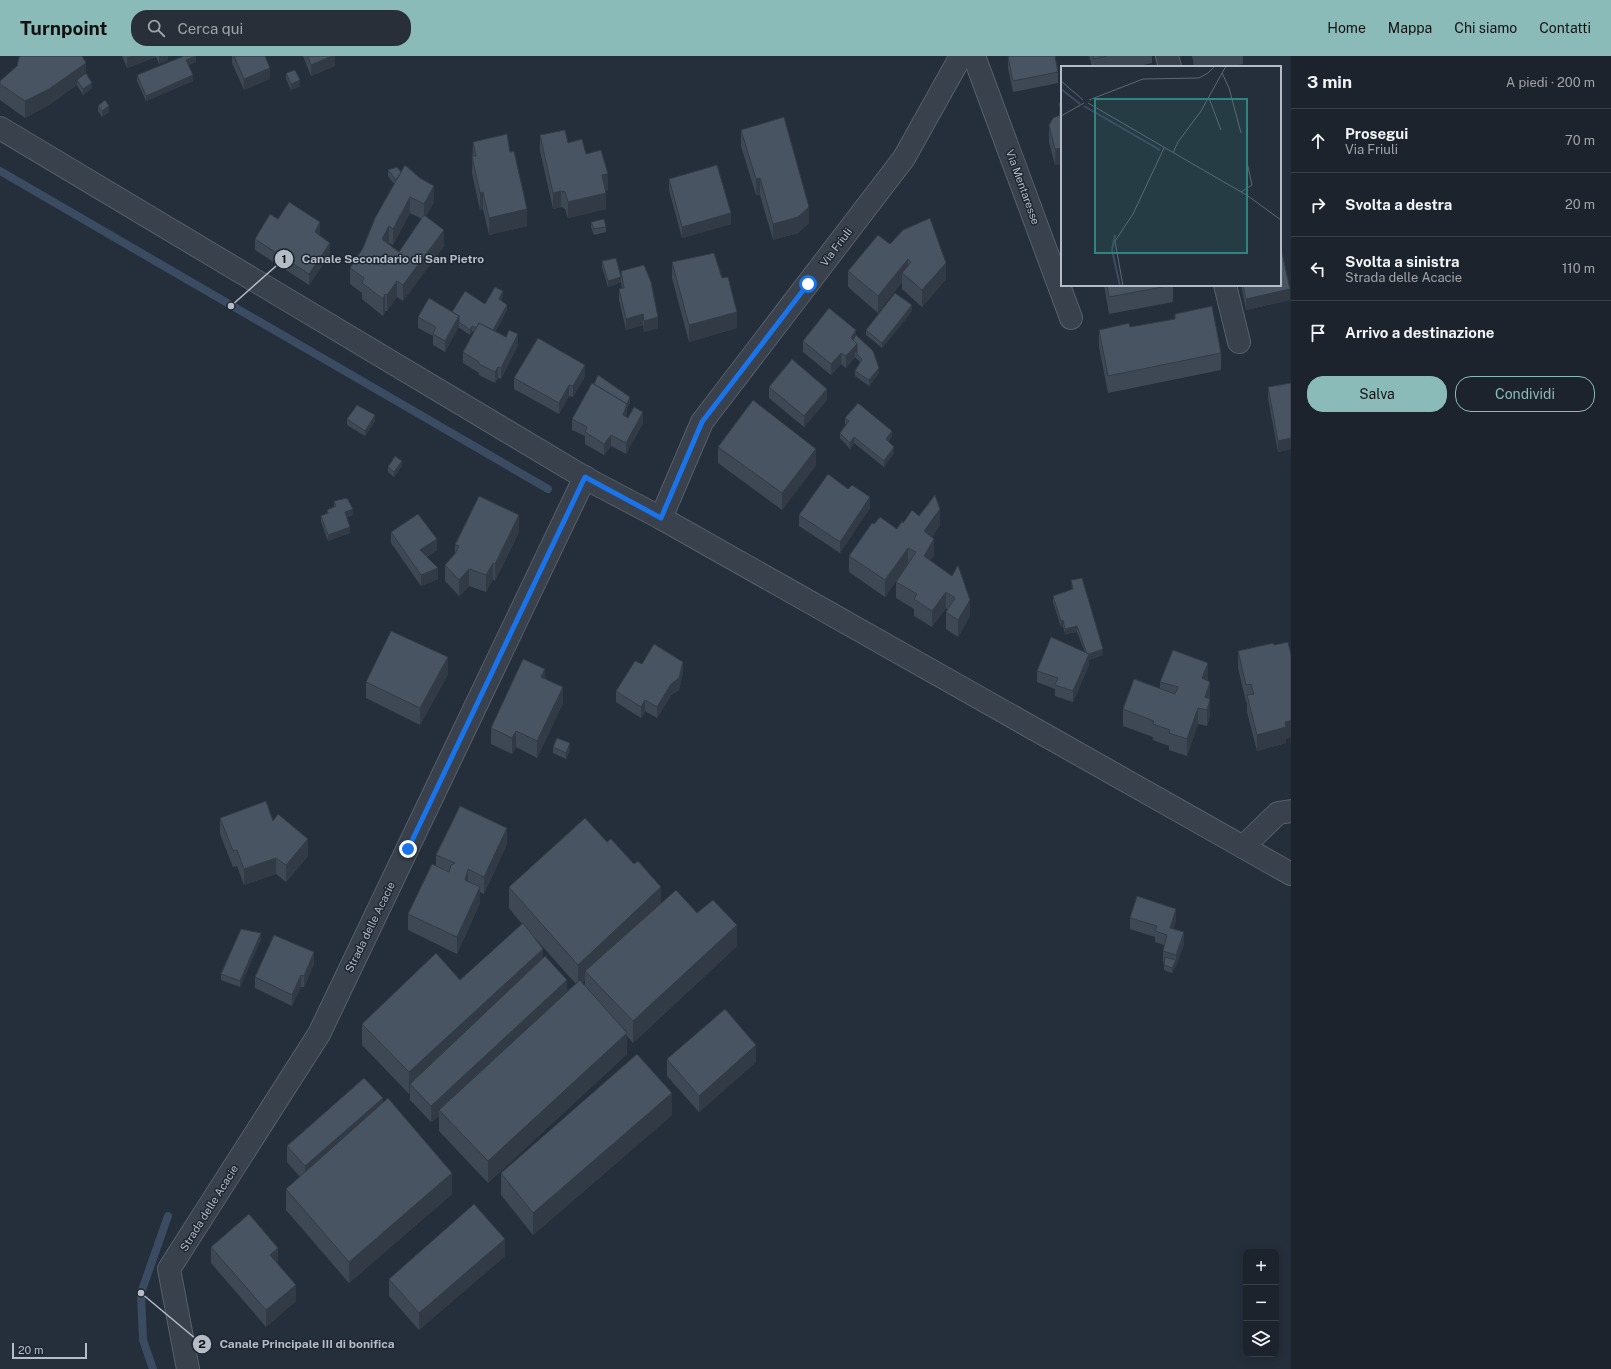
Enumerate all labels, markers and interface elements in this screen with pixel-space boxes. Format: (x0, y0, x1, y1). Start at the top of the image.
search box (131, 10, 411, 46)
text: Turnpoint (20, 17, 107, 39)
icon: search (145, 17, 167, 39)
text: Cerca qui (177, 20, 243, 37)
text: Home (1327, 20, 1366, 36)
text: Mappa (1388, 20, 1432, 36)
text: Chi siamo (1454, 20, 1517, 36)
text: Contatti (1539, 20, 1591, 36)
inset map (1061, 66, 1281, 286)
text: 3 min (1307, 72, 1352, 92)
text: A piedi · 200 m (1506, 75, 1595, 90)
text: Prosegui (1345, 125, 1408, 142)
icon: ahead (1307, 130, 1329, 152)
text: 70 m (1565, 133, 1595, 148)
text: Via Friuli (1345, 142, 1398, 157)
street label: Via Mentaresse (1004, 148, 1042, 226)
icon: right (1307, 194, 1329, 216)
text: Svolta a destra (1345, 196, 1452, 213)
text: 20 m (1565, 197, 1595, 212)
street label: Via Friuli (818, 225, 854, 269)
callout: Canale Secondario di San Pietro (274, 247, 493, 271)
text: 1 (281, 252, 287, 266)
text: Canale Secondario di San Pietro (302, 252, 484, 266)
text: Svolta a sinistra (1345, 253, 1459, 270)
icon: left (1307, 258, 1329, 280)
text: 110 m (1562, 261, 1595, 276)
text: Strada delle Acacie (1345, 270, 1462, 285)
route start (799, 275, 817, 293)
icon: arrive (1307, 322, 1329, 344)
text: Arrivo a destinazione (1345, 324, 1494, 341)
button: Salva (1307, 376, 1447, 412)
button: Condividi (1455, 376, 1595, 412)
route end (399, 840, 417, 858)
street label: Strada delle Acacie (343, 880, 397, 974)
street label: Strada delle Acacie (178, 1163, 240, 1253)
map controls (1243, 1249, 1279, 1357)
button: + (1243, 1249, 1279, 1285)
button: − (1243, 1285, 1279, 1321)
button: layers (1243, 1321, 1279, 1357)
callout: Canale Principale III di bonifica (192, 1332, 403, 1356)
text: 2 (198, 1337, 206, 1351)
text: Canale Principale III di bonifica (219, 1337, 395, 1351)
scale bar (12, 1341, 87, 1360)
text: 20 m (18, 1344, 43, 1356)

